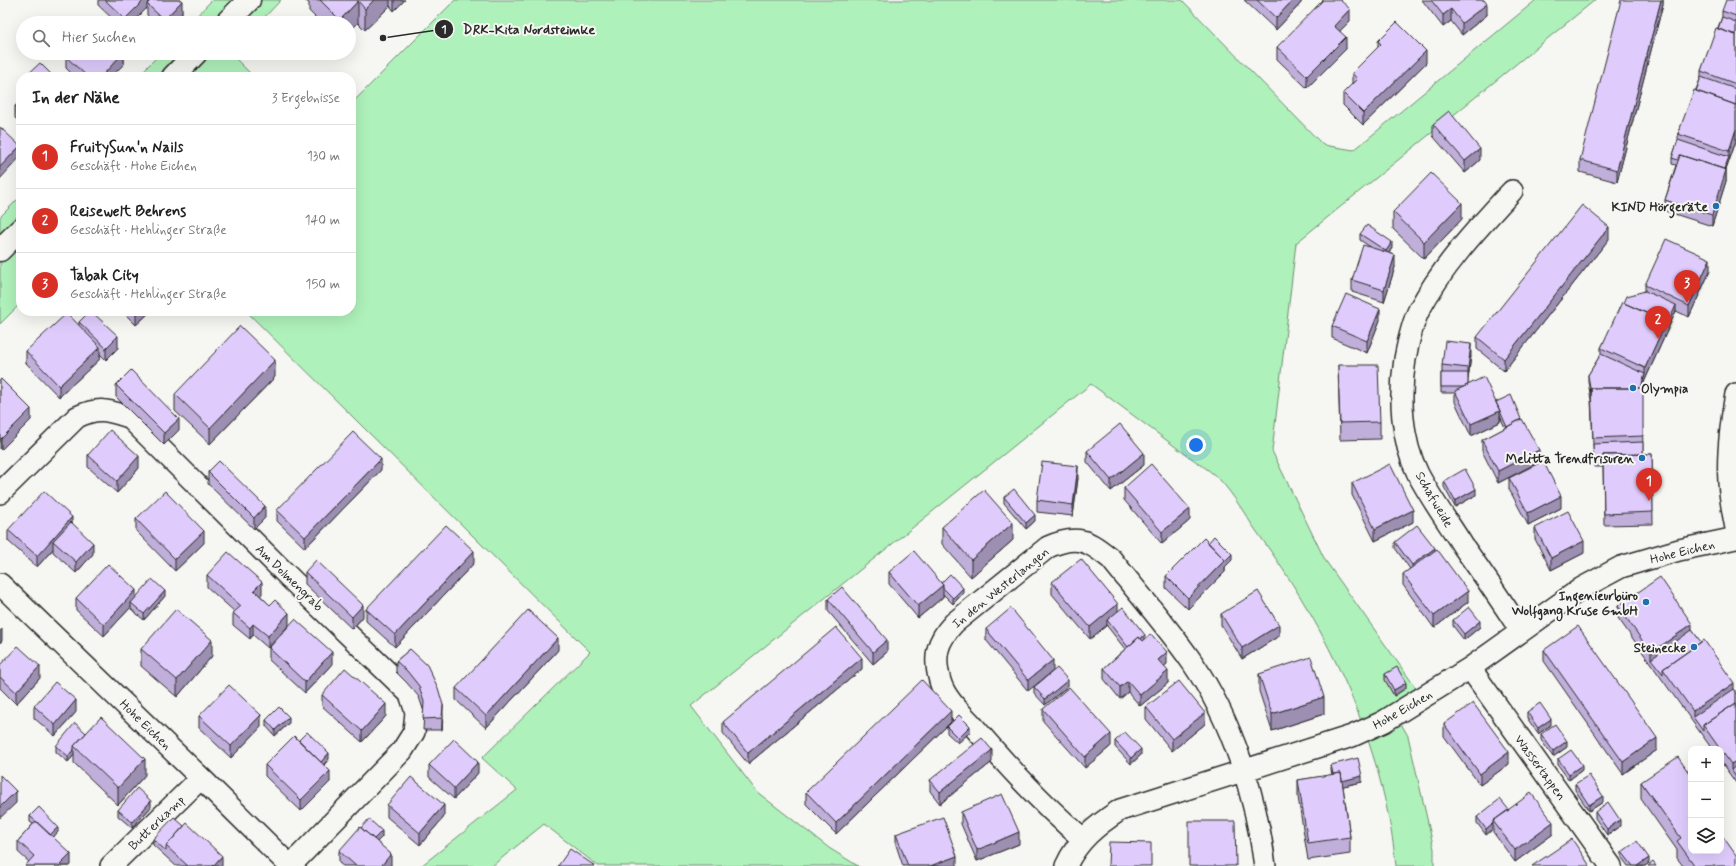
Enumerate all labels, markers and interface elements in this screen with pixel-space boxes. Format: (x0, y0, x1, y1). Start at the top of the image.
search box (16, 16, 356, 60)
callout: DRK-Kita Nordsteimke (434, 16, 604, 42)
text: DRK-Kita Nordsteimke (463, 21, 595, 39)
text: 1 (441, 22, 447, 38)
icon: search (30, 27, 52, 49)
text: Hier suchen (62, 28, 136, 48)
text: In der Nähe (32, 87, 120, 109)
text: 3 Ergebnisse (272, 90, 340, 107)
text: FruitySun'n Nails (70, 138, 183, 158)
text: 1 (42, 148, 48, 165)
text: 130 m (307, 148, 340, 165)
text: Geschäft · Hohe Eichen (70, 158, 197, 175)
place label: KIND Hörgeräte (1612, 199, 1709, 219)
marker: KIND Hörgeräte (1711, 201, 1721, 211)
text: Reisewelt Behrens (70, 202, 186, 222)
text: 2 (42, 212, 48, 229)
text: 140 m (305, 212, 340, 229)
text: Geschäft · Hehlinger Straße (70, 222, 227, 239)
text: Tabak City (70, 266, 139, 286)
pin: 3 (1674, 270, 1700, 303)
text: 3 (42, 276, 48, 293)
text: 150 m (306, 276, 340, 293)
text: Geschäft · Hehlinger Straße (70, 286, 227, 303)
pin: 2 (1645, 306, 1671, 339)
place label: Olympia (1641, 381, 1688, 398)
marker: Olympia (1628, 383, 1638, 393)
your location (1186, 435, 1206, 455)
place label: Melitta Trendfrisuren (1506, 451, 1635, 468)
marker: Melitta Trendfrisuren (1637, 453, 1647, 463)
pin: 1 (1636, 468, 1662, 501)
street label: Schafweide (1411, 469, 1457, 531)
street label: Hohe Eichen (1648, 536, 1716, 569)
street label: Am Dolmengrab (250, 541, 327, 616)
street label: In den Westerlangen (949, 544, 1053, 633)
place label: Ingenieurbüro Wolfgang Kruse GmbH (1511, 588, 1639, 622)
marker: Ingenieurbüro Wolfgang Kruse GmbH (1641, 597, 1651, 607)
place label: Steinecke (1634, 640, 1686, 657)
marker: Steinecke (1689, 642, 1699, 652)
street label: Hohe Eichen (1370, 686, 1436, 734)
street label: Hohe Eichen (115, 696, 175, 754)
street label: Wassertappen (1510, 732, 1569, 804)
map controls (1688, 746, 1724, 854)
button: + (1688, 746, 1724, 782)
button: − (1688, 782, 1724, 818)
street label: Butterkamp (125, 792, 189, 854)
button: layers (1688, 818, 1724, 854)

